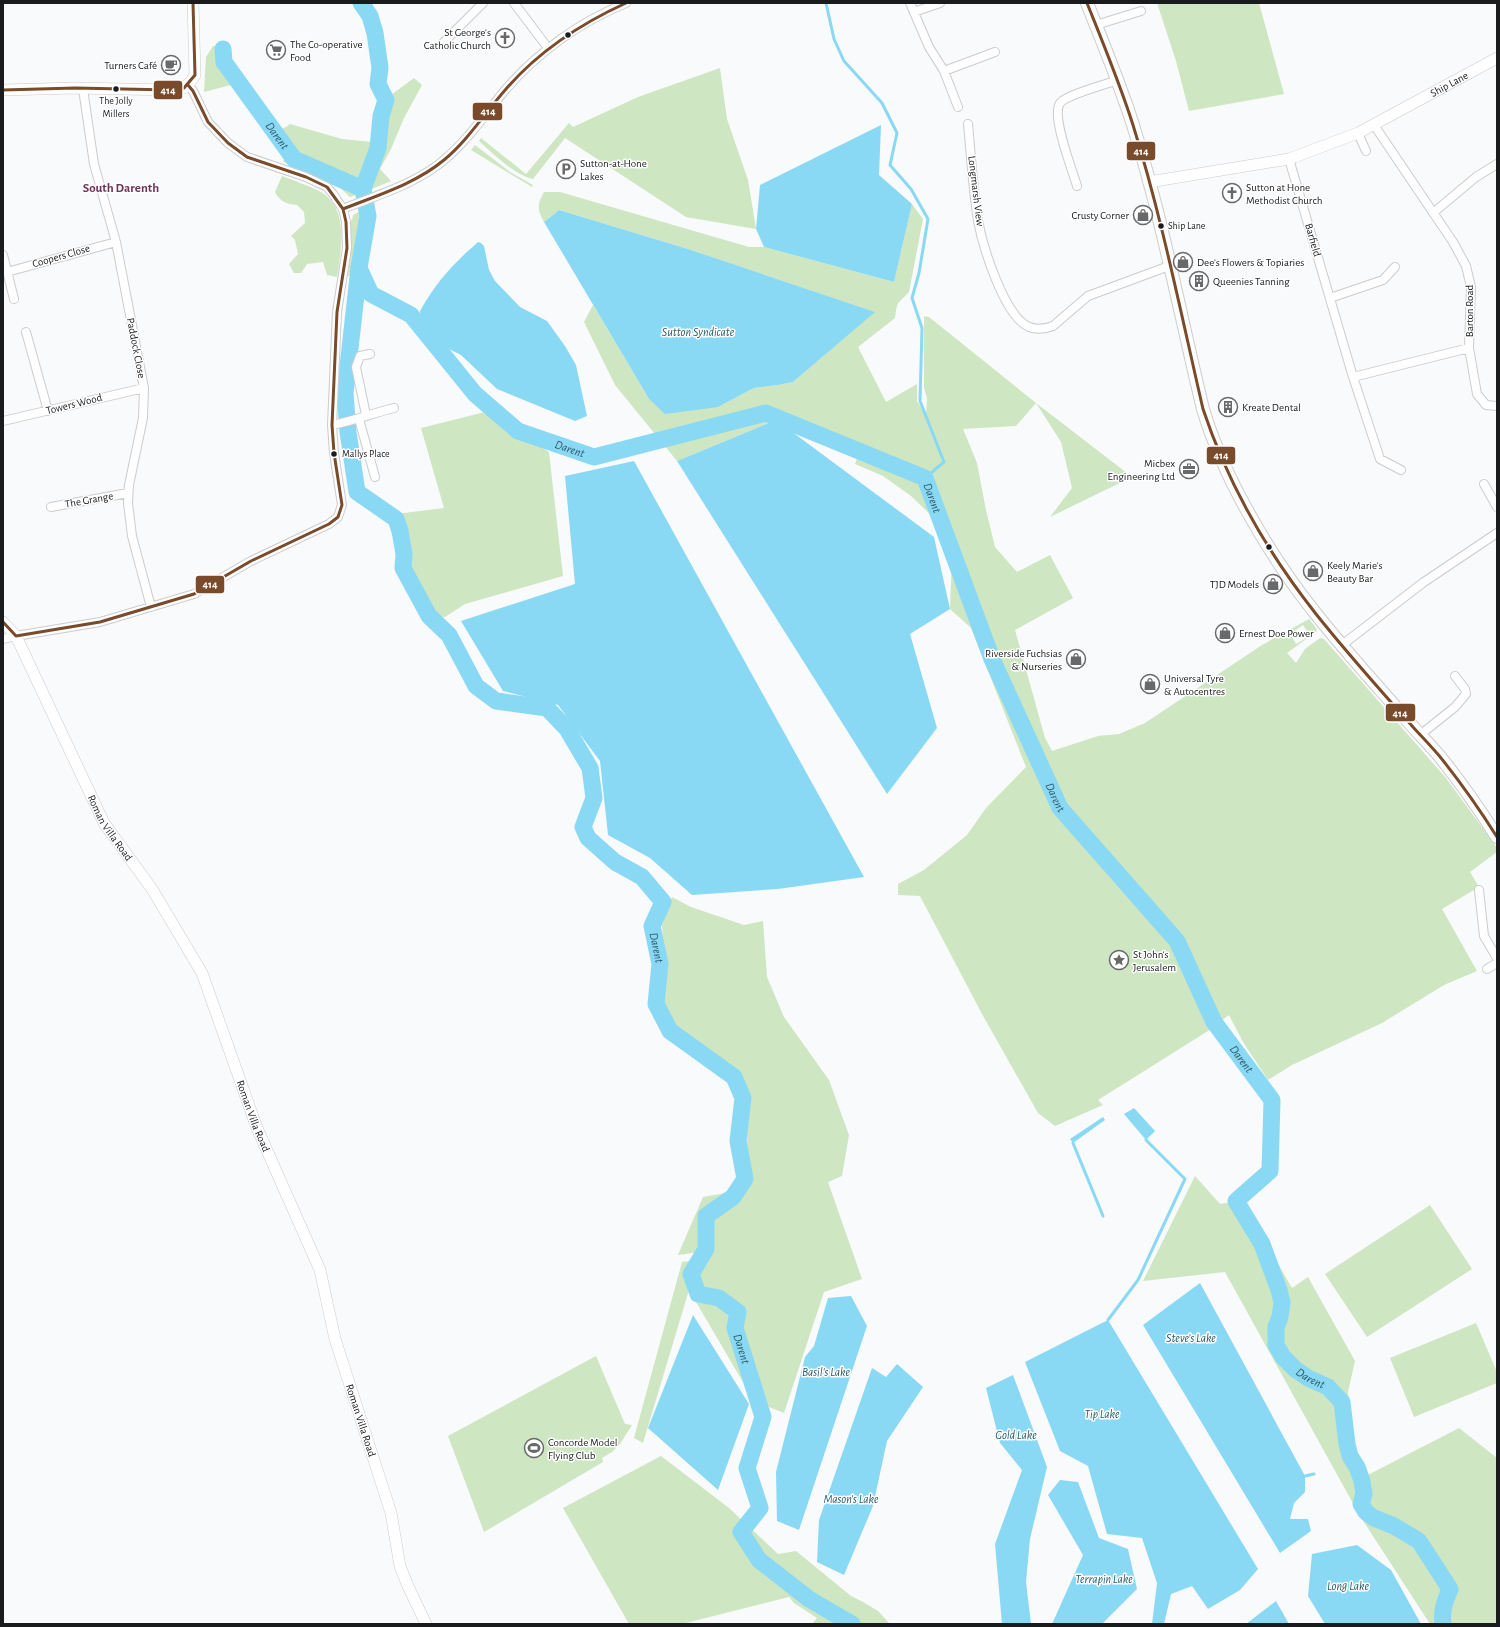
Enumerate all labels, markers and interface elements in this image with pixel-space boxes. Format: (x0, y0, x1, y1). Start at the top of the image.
place label: St George's Catholic Church (424, 27, 491, 51)
church icon: St George's Catholic Church (494, 27, 516, 49)
unlabelled marker (563, 30, 573, 40)
supermarket icon: The Co-operative Food (265, 39, 287, 61)
place label: The Co-operative Food (290, 39, 363, 63)
cafe icon: Turners Café (160, 54, 182, 76)
place label: Turners Café (104, 60, 157, 71)
street label: Ship Lane (1428, 69, 1470, 99)
line badge: 414 (153, 80, 183, 100)
marker: The Jolly Millers (111, 84, 121, 94)
text: 414 (160, 85, 176, 96)
place label: The Jolly Millers (99, 96, 133, 119)
line badge: 414 (472, 102, 503, 121)
text: 414 (480, 106, 496, 117)
water label: Darent (263, 120, 291, 152)
line badge: 414 (1126, 141, 1156, 161)
text: 414 (1133, 146, 1149, 157)
street label: Longmarsh View (966, 155, 986, 227)
parking icon: Sutton-at-Hone Lakes (555, 158, 577, 180)
place label: Sutton-at-Hone Lakes (580, 158, 647, 182)
district label: South Darenth (83, 182, 159, 195)
church icon: Sutton at Hone Methodist Church (1221, 182, 1243, 204)
place label: Sutton at Hone Methodist Church (1246, 182, 1322, 206)
shop icon: Crusty Corner (1132, 204, 1154, 226)
place label: Crusty Corner (1072, 210, 1129, 221)
marker: Ship Lane (1156, 221, 1166, 231)
place label: Ship Lane (1168, 221, 1206, 231)
street label: Barfield (1303, 222, 1323, 258)
street label: Coopers Close (31, 243, 91, 269)
shop icon: Dee's Flowers & Topiaries (1172, 251, 1194, 273)
place label: Dee's Flowers & Topiaries (1197, 257, 1304, 268)
building icon: Queenies Tanning (1188, 270, 1210, 292)
place label: Queenies Tanning (1213, 276, 1290, 287)
street label: Barton Road (1464, 284, 1475, 337)
street label: Paddock Close (125, 317, 147, 379)
water label: Sutton Syndicate (662, 326, 735, 338)
street label: Towers Wood (45, 392, 104, 416)
building icon: Kreate Dental (1217, 396, 1239, 418)
place label: Kreate Dental (1242, 402, 1301, 413)
water label: Darent (553, 438, 586, 459)
line badge: 414 (1206, 446, 1236, 465)
marker: Mallys Place (329, 449, 339, 459)
place label: Mallys Place (342, 449, 390, 459)
text: 414 (1213, 450, 1229, 461)
place label: Micbex Engineering Ltd (1108, 458, 1175, 482)
office icon: Micbex Engineering Ltd (1178, 458, 1200, 480)
water label: Darent (921, 481, 943, 514)
street label: The Grange (64, 490, 114, 510)
unlabelled marker (1264, 542, 1274, 552)
shop icon: Keely Marie's Beauty Bar (1302, 560, 1324, 582)
place label: Keely Marie's Beauty Bar (1327, 560, 1383, 584)
shop icon: TJD Models (1262, 573, 1284, 595)
line badge: 414 (195, 575, 225, 594)
text: 414 (202, 579, 218, 590)
place label: TJD Models (1210, 579, 1259, 590)
shop icon: Ernest Doe Power (1214, 622, 1236, 644)
place label: Ernest Doe Power (1239, 628, 1314, 639)
place label: Riverside Fuchsias & Nurseries (985, 648, 1062, 672)
shop icon: Riverside Fuchsias & Nurseries (1065, 648, 1087, 670)
shop icon: Universal Tyre & Autocentres (1139, 673, 1161, 695)
place label: Universal Tyre & Autocentres (1164, 673, 1225, 697)
line badge: 414 (1385, 703, 1416, 722)
text: 414 (1392, 708, 1408, 719)
water label: Darent (1043, 781, 1067, 815)
street label: Roman Villa Road (86, 793, 135, 863)
water label: Darent (648, 931, 666, 964)
place icon: St John's Jerusalem (1108, 949, 1130, 971)
place label: St John's Jerusalem (1133, 949, 1176, 973)
water label: Darent (1228, 1043, 1256, 1075)
street label: Roman Villa Road (235, 1079, 272, 1153)
water label: Darent (731, 1332, 752, 1365)
water label: Steve's Lake (1166, 1332, 1216, 1344)
water label: Basil's Lake (802, 1366, 851, 1378)
water label: Darent (1294, 1366, 1327, 1391)
street label: Roman Villa Road (344, 1383, 378, 1458)
water label: Tip Lake (1084, 1408, 1120, 1421)
water label: Gold Lake (995, 1429, 1037, 1441)
sports icon: Concorde Model Flying Club (523, 1437, 545, 1459)
place label: Concorde Model Flying Club (548, 1437, 617, 1461)
water label: Mason's Lake (823, 1493, 879, 1505)
water label: Terrapin Lake (1075, 1573, 1133, 1586)
water label: Long Lake (1327, 1580, 1370, 1592)

